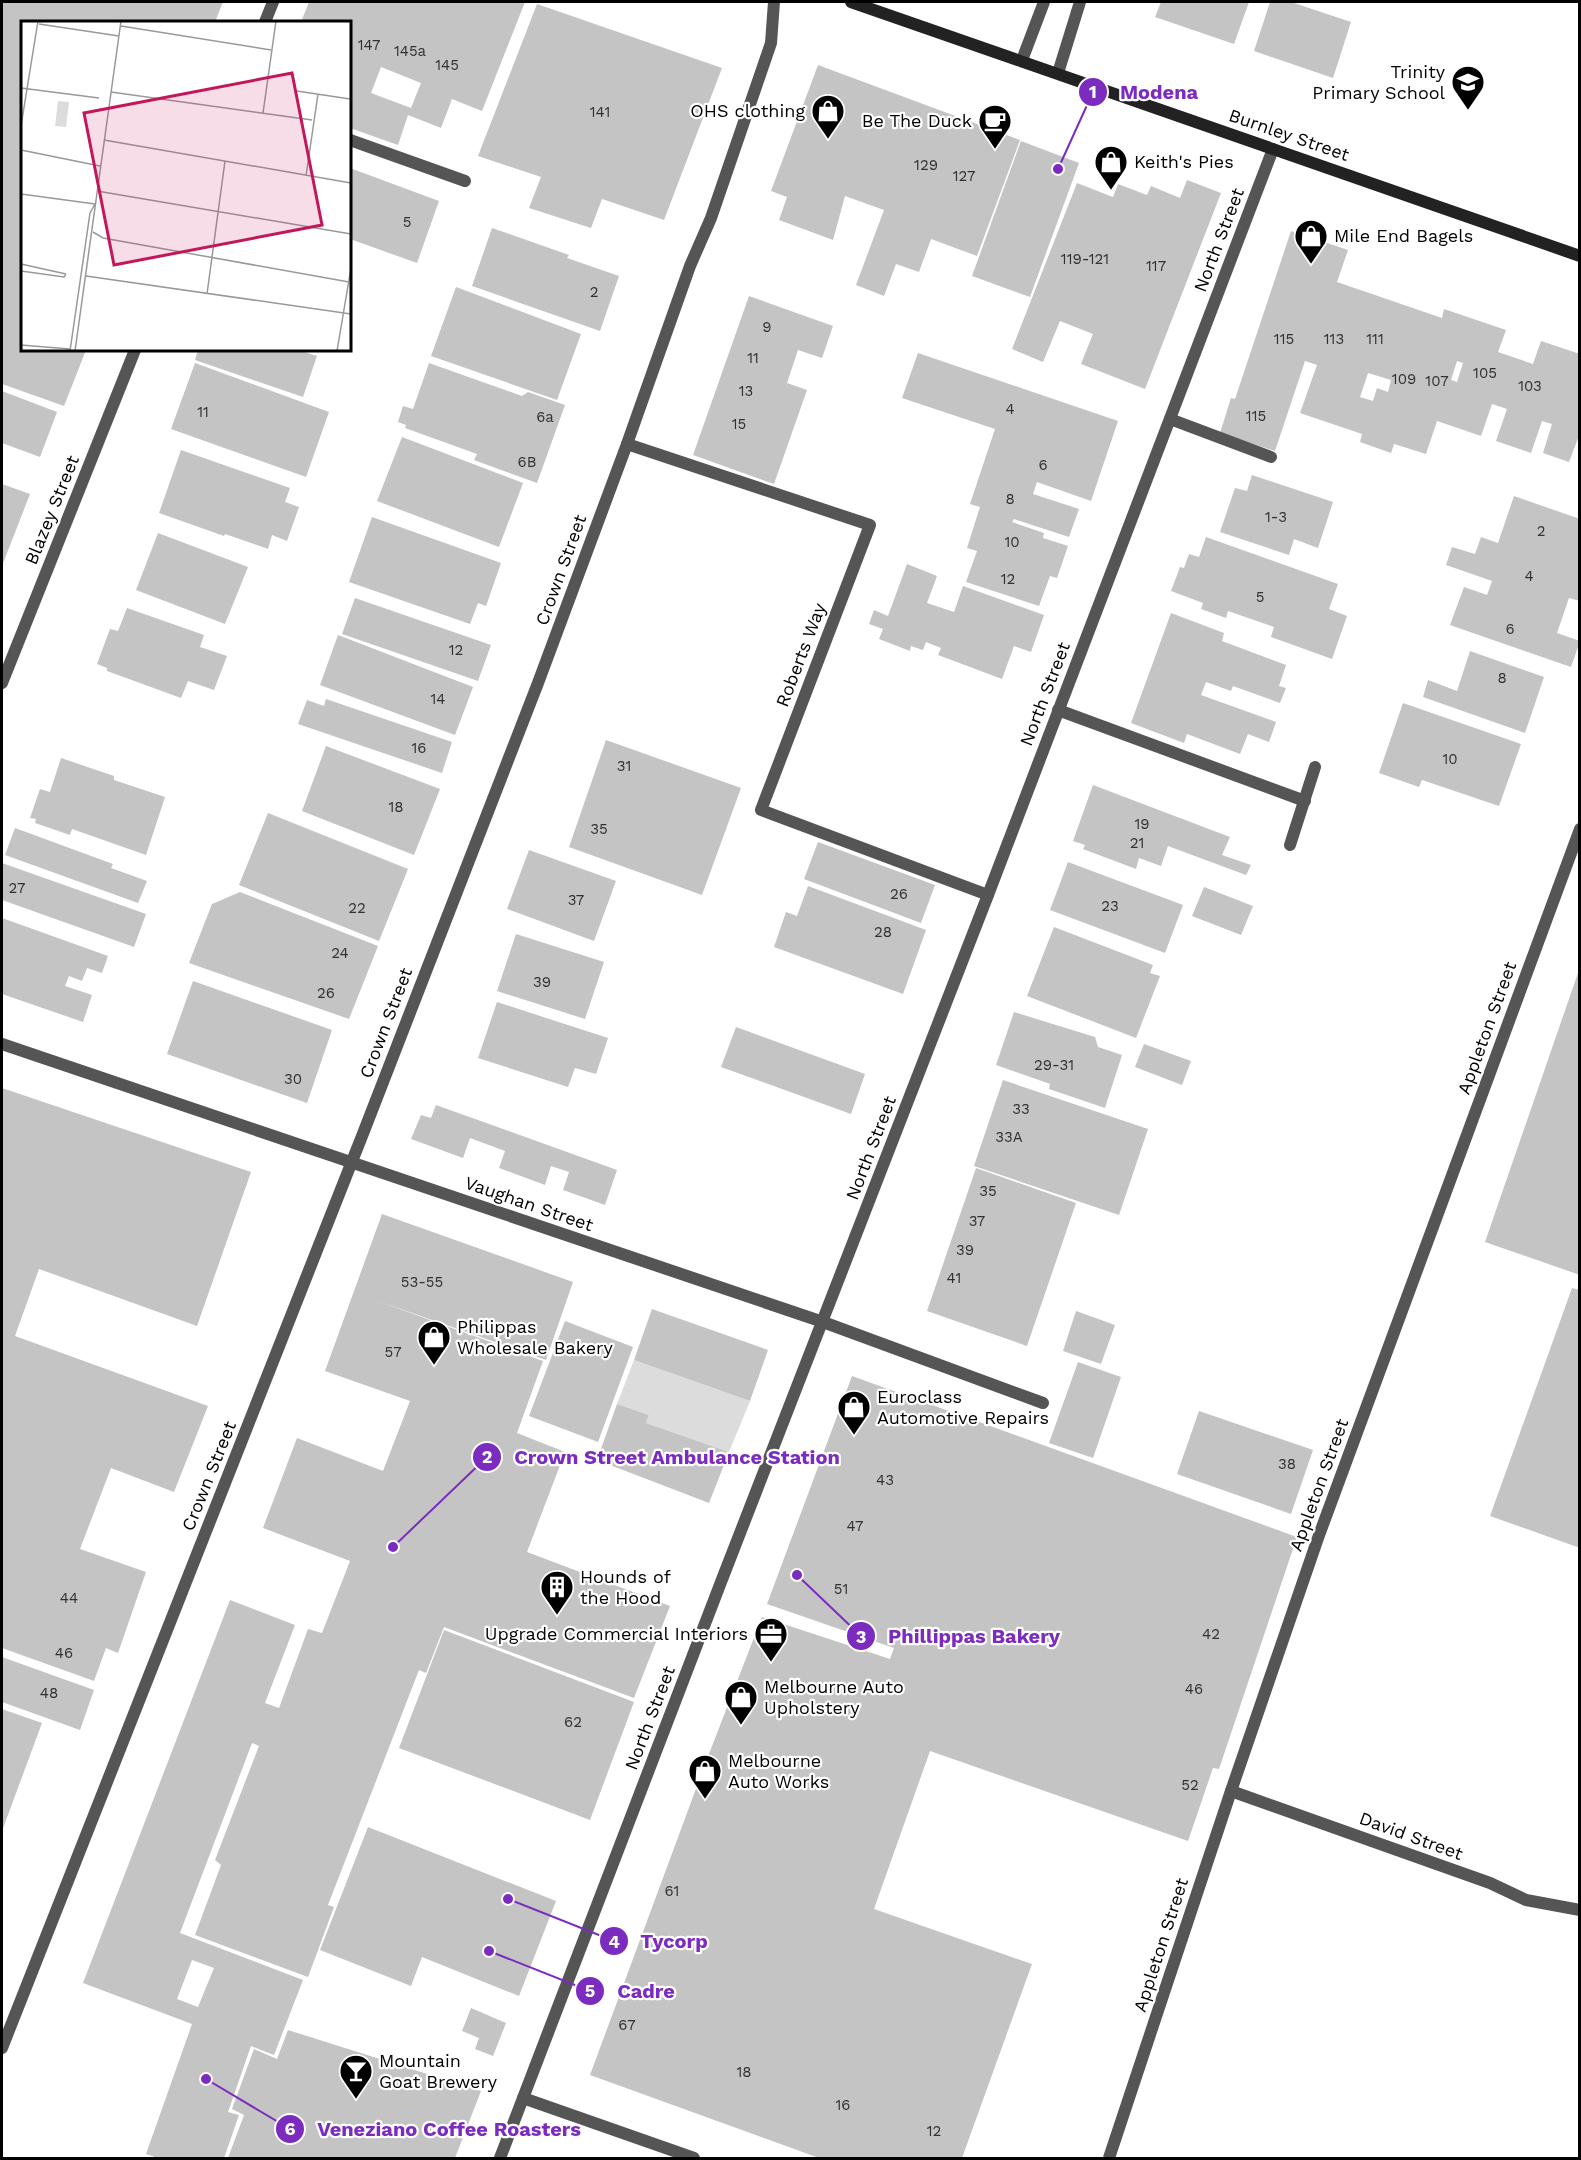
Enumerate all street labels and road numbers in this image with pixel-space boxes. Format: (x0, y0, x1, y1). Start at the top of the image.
street label: Burnley Street (1226, 104, 1353, 165)
street label: North Street (1189, 184, 1248, 295)
street label: Blazey Street (20, 452, 83, 568)
street label: Crown Street (531, 511, 590, 628)
street label: Roberts Way (771, 599, 830, 710)
street label: North Street (1015, 638, 1074, 749)
street label: Appleton Street (1453, 958, 1520, 1097)
street label: Crown Street (355, 964, 416, 1081)
street label: North Street (841, 1092, 900, 1203)
street label: Vaughan Street (462, 1172, 596, 1235)
street label: Appleton Street (1285, 1415, 1352, 1554)
street label: Crown Street (177, 1417, 240, 1534)
street label: North Street (620, 1662, 679, 1773)
street label: David Street (1357, 1807, 1466, 1864)
street label: Appleton Street (1129, 1875, 1192, 2015)

